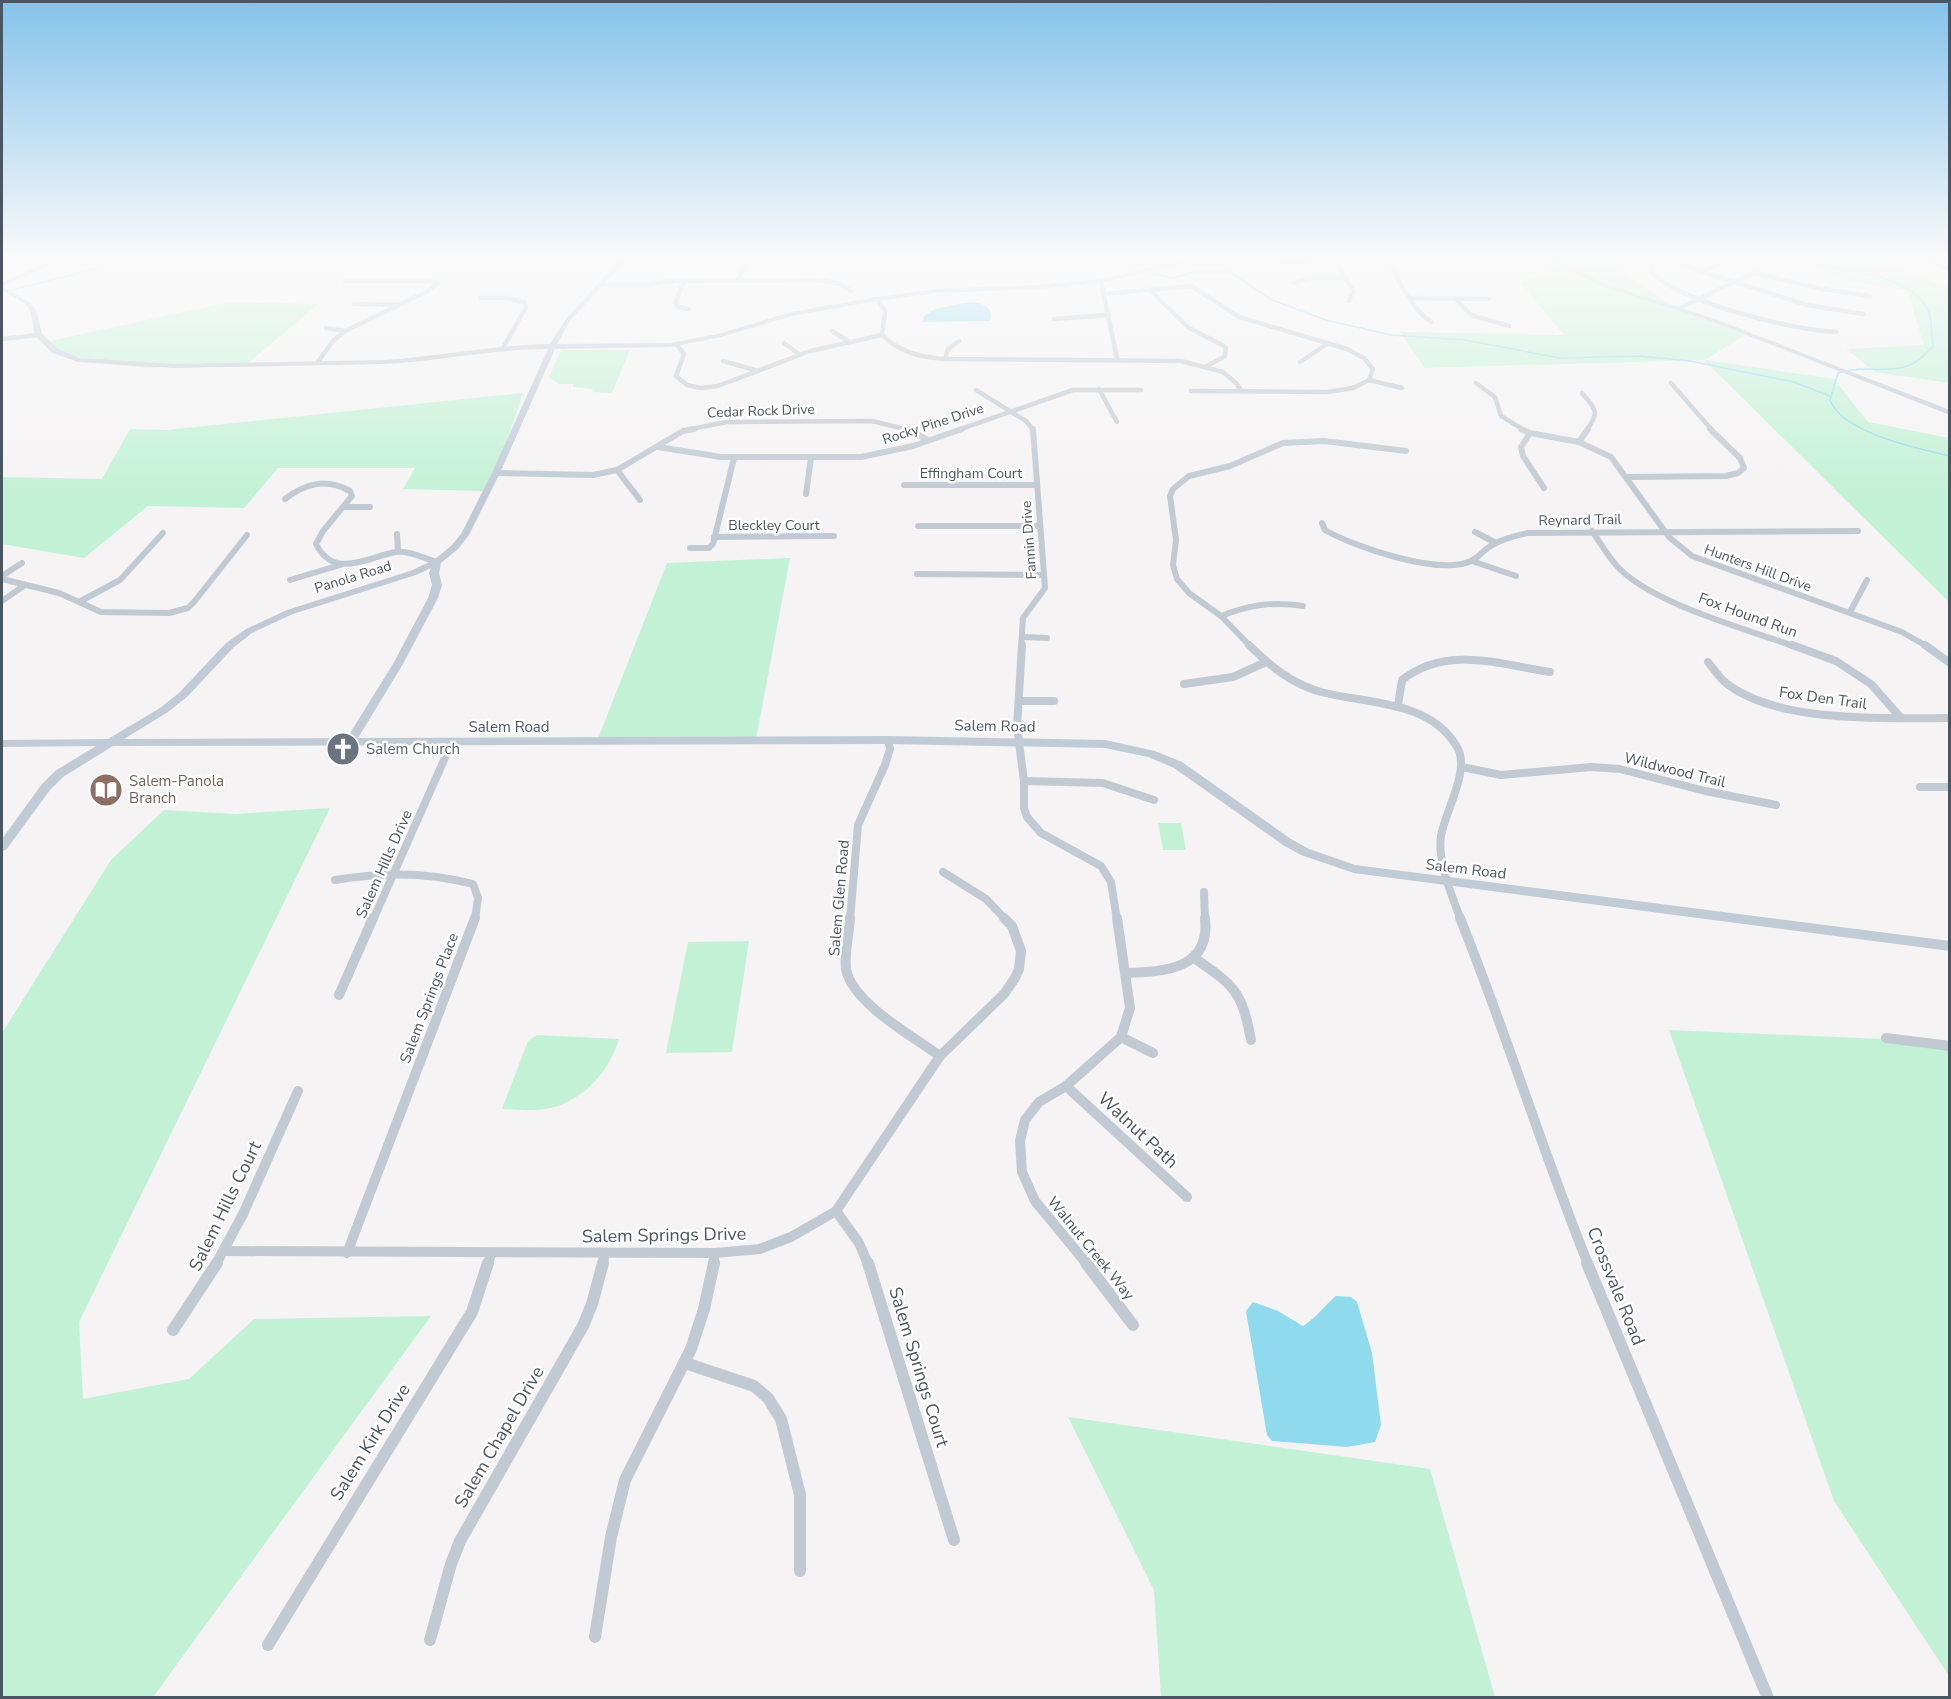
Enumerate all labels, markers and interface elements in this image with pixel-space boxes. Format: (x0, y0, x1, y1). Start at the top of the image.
street label: Rocky Pine Drive (880, 399, 986, 449)
street label: Cedar Rock Drive (707, 400, 815, 422)
street label: Effingham Court (920, 464, 1022, 483)
street label: Fannin Drive (1017, 500, 1041, 580)
street label: Reynard Trail (1538, 510, 1622, 530)
street label: Bleckley Court (728, 516, 820, 535)
street label: Hunters Hill Drive (1702, 540, 1814, 596)
street label: Panola Road (312, 556, 394, 598)
street label: Fox Hound Run (1696, 588, 1800, 642)
street label: Fox Den Trail (1778, 682, 1869, 714)
street label: Salem Road (954, 715, 1036, 737)
street label: Salem Road (468, 717, 550, 737)
church icon: Salem Church (325, 731, 361, 767)
place label: Salem Church (366, 739, 460, 759)
street label: Wildwood Trail (1622, 748, 1728, 792)
place label: Salem-Panola Branch (129, 771, 224, 808)
library icon: Salem-Panola Branch (88, 772, 124, 808)
street label: Salem Hills Drive (351, 807, 417, 921)
street label: Salem Glen Road (824, 839, 854, 957)
street label: Salem Road (1425, 854, 1507, 884)
street label: Salem Springs Place (395, 930, 463, 1066)
street label: Walnut Path (1093, 1086, 1183, 1174)
street label: Salem Hills Court (183, 1136, 267, 1275)
street label: Walnut Creek Way (1043, 1192, 1139, 1304)
street label: Salem Springs Drive (582, 1222, 746, 1248)
street label: Crossvale Road (1581, 1223, 1651, 1349)
street label: Salem Springs Court (883, 1284, 955, 1451)
street label: Salem Chapel Drive (449, 1362, 549, 1512)
street label: Salem Kirk Drive (324, 1379, 416, 1505)

